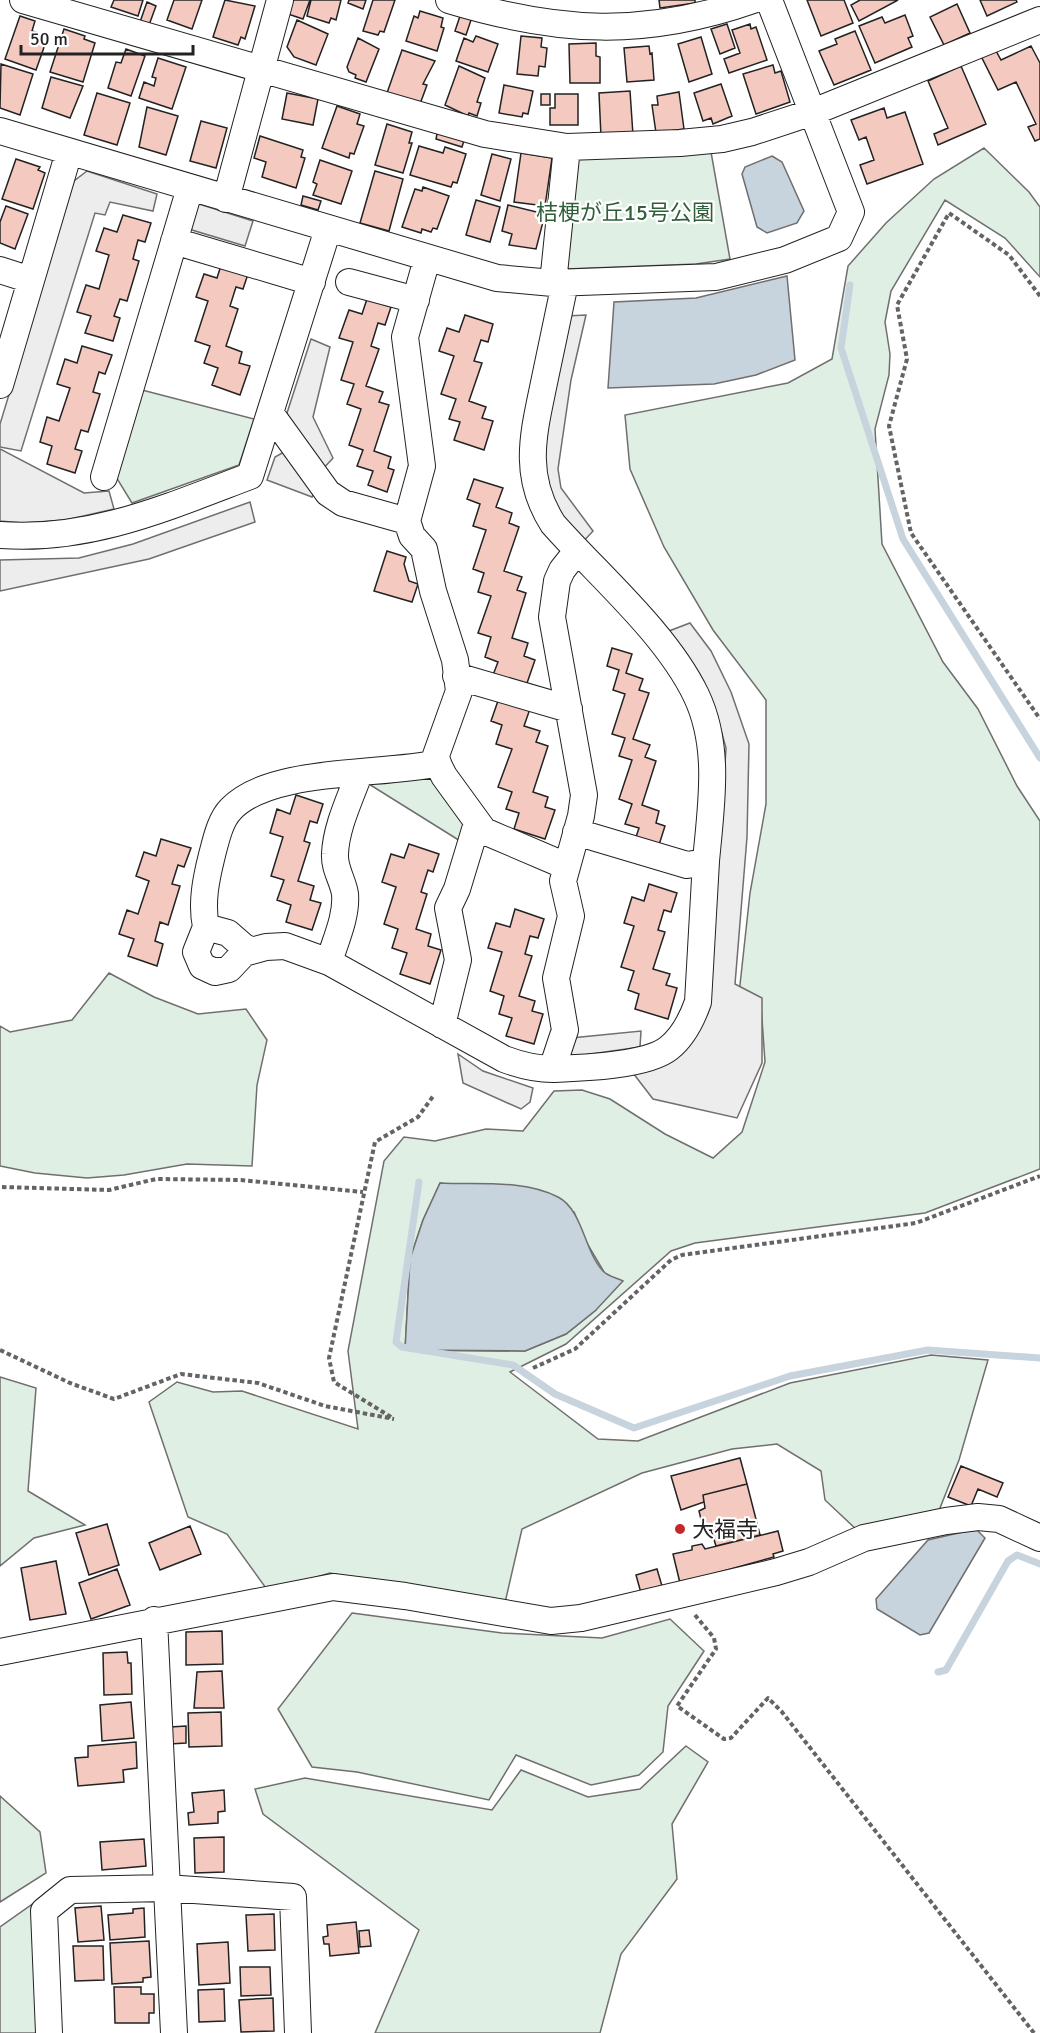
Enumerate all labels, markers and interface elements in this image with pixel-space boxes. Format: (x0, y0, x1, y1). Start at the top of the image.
scale bar (21, 18, 194, 56)
text: 50 m (30, 28, 68, 50)
park label: 桔梗が丘15号公園 (536, 199, 714, 226)
place label: 大福寺 (692, 1516, 758, 1543)
marker: 大福寺 (673, 1522, 687, 1536)

